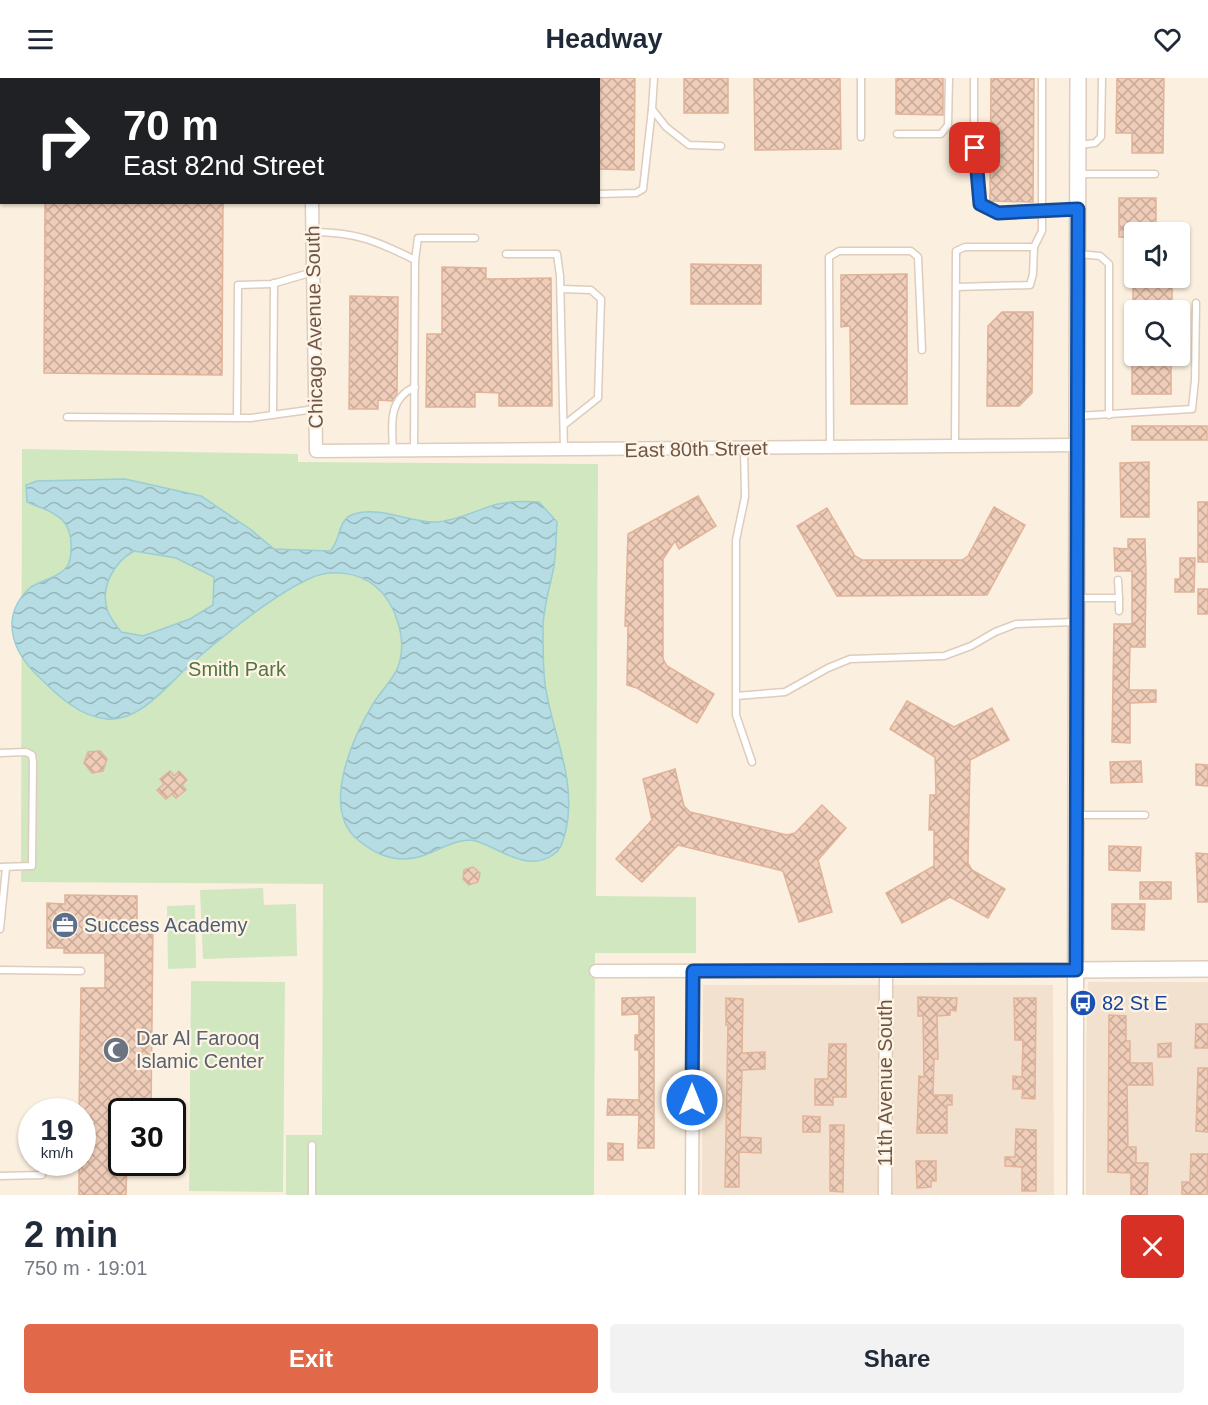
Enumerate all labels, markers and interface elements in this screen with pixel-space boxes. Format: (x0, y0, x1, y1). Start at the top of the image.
icon: menu (24, 23, 57, 56)
icon: heart (1151, 23, 1184, 56)
text: Headway (545, 24, 663, 54)
icon: right (24, 102, 102, 180)
text: 70 m (123, 102, 219, 149)
pin (949, 122, 1000, 173)
icon: arrive (958, 131, 991, 164)
text: East 82nd Street (123, 151, 324, 181)
map controls (1124, 222, 1190, 366)
button: sound (1124, 222, 1190, 288)
street label: Chicago Avenue South (301, 225, 327, 429)
button: search (1124, 300, 1190, 366)
street label: East 80th Street (624, 437, 768, 461)
park label: Smith Park (188, 658, 287, 680)
office icon: Success Academy (50, 910, 80, 940)
place label: Success Academy (84, 914, 247, 936)
bus stop icon: 82 St E (1068, 988, 1098, 1018)
place label: 82 St E (1102, 992, 1168, 1014)
street label: 11th Avenue South (874, 999, 896, 1167)
place label: Dar Al Farooq Islamic Center (136, 1027, 264, 1072)
mosque icon: Dar Al Farooq Islamic Center (101, 1035, 131, 1065)
position arrow (660, 1068, 724, 1132)
speed limit sign: 30 (108, 1098, 186, 1176)
text: 19 (40, 1113, 74, 1146)
text: km/h (41, 1144, 73, 1161)
text: 2 min (24, 1214, 118, 1255)
button: close (1121, 1215, 1184, 1278)
text: 750 m · 19:01 (24, 1257, 147, 1279)
button: Exit (24, 1324, 598, 1393)
button: Share (610, 1324, 1184, 1393)

